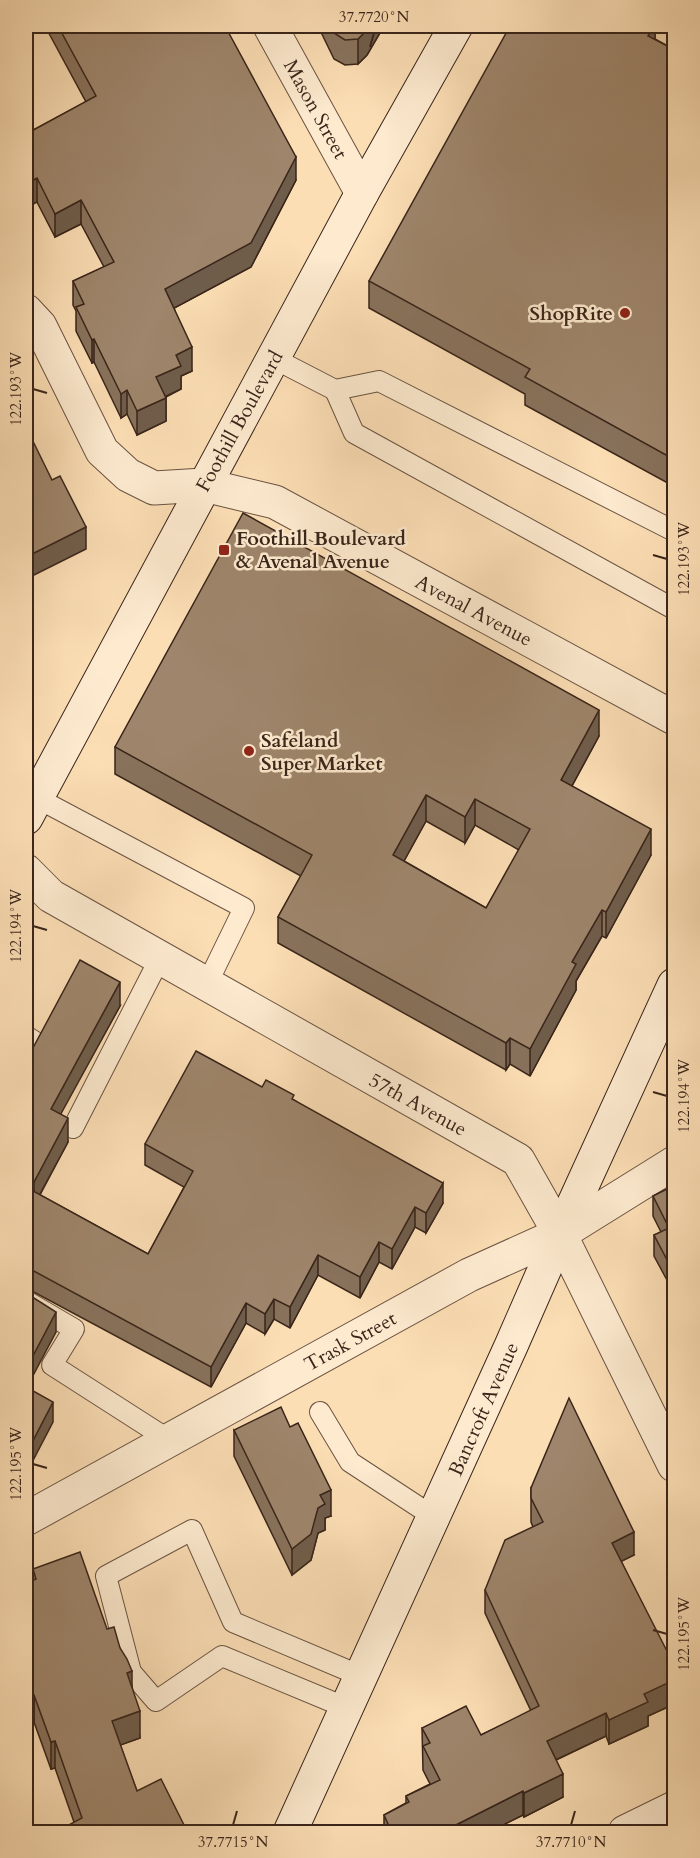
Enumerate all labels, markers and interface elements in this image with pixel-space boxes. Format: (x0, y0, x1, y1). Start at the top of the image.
text: 37.7720°N (339, 7, 409, 27)
street label: Mason Street (277, 55, 354, 164)
place label: ShopRite (529, 300, 613, 327)
marker: ShopRite (618, 306, 632, 320)
street label: Foothill Boulevard (189, 345, 290, 497)
text: 122.193°W (6, 351, 26, 426)
text: 122.193°W (674, 521, 694, 596)
place label: Foothill Boulevard & Avenal Avenue (236, 525, 407, 575)
marker: Foothill Boulevard & Avenal Avenue (217, 543, 231, 557)
street label: Avenal Avenue (411, 568, 537, 653)
place label: Safeland Super Market (261, 727, 382, 777)
marker: Safeland Super Market (242, 744, 256, 758)
text: 122.194°W (6, 888, 26, 963)
text: 122.194°W (674, 1058, 694, 1133)
street label: 57th Avenue (364, 1066, 472, 1142)
street label: Trask Street (299, 1305, 402, 1378)
street label: Bancroft Avenue (442, 1338, 525, 1480)
text: 122.195°W (6, 1426, 26, 1501)
text: 122.195°W (674, 1596, 694, 1671)
text: 37.7715°N (198, 1832, 268, 1852)
text: 37.7710°N (536, 1832, 606, 1852)

